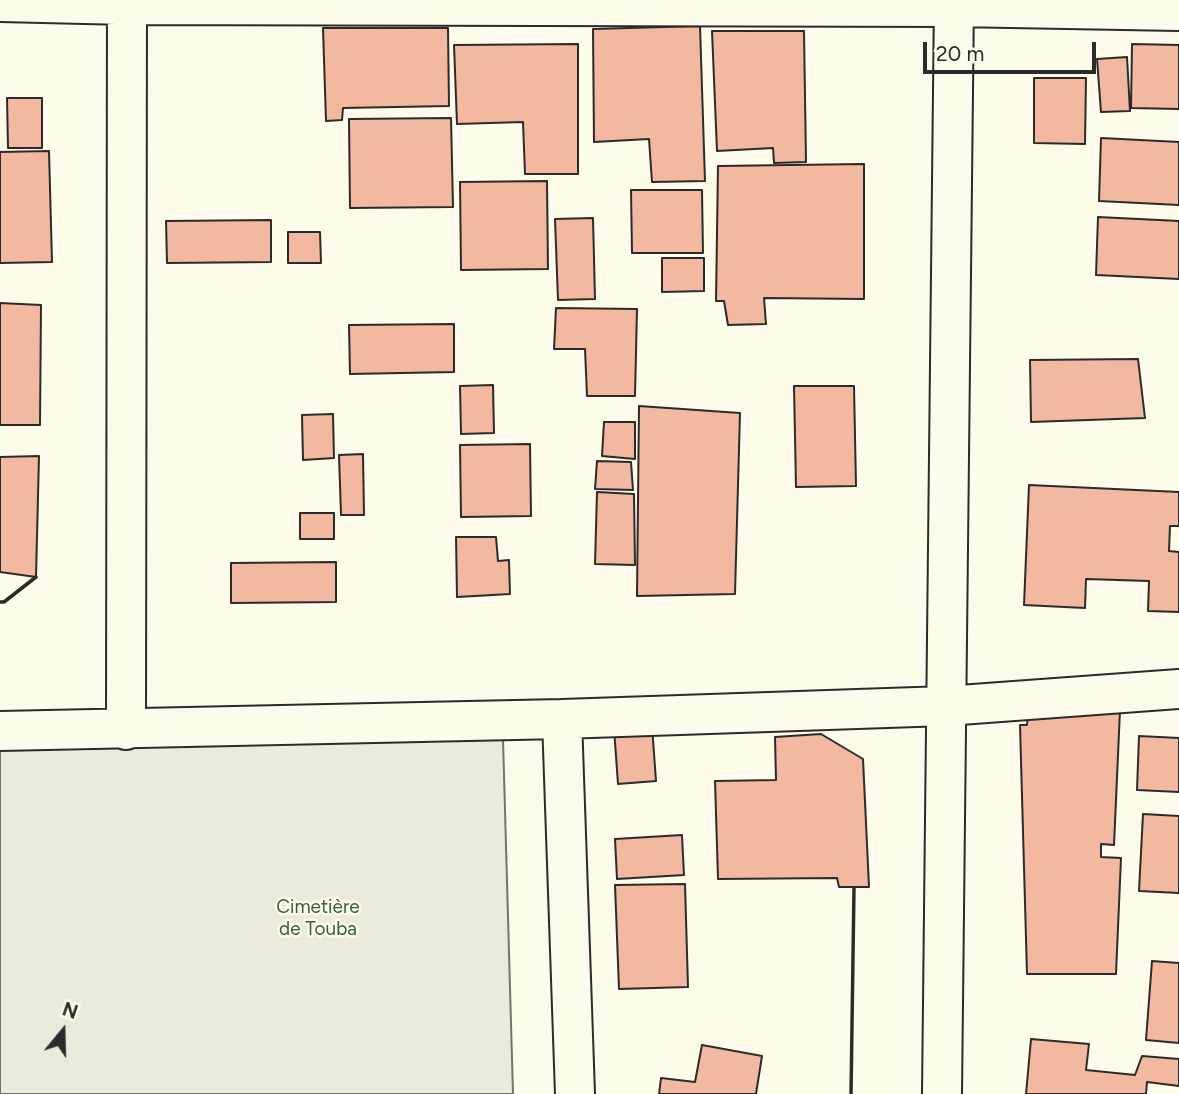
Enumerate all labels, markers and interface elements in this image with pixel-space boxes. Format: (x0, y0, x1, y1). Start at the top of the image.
scale bar (927, 28, 1100, 72)
text: 20 m (936, 41, 984, 66)
park label: Cimetière de Touba (276, 896, 360, 940)
north arrow (28, 996, 98, 1066)
text: N (59, 997, 81, 1024)

